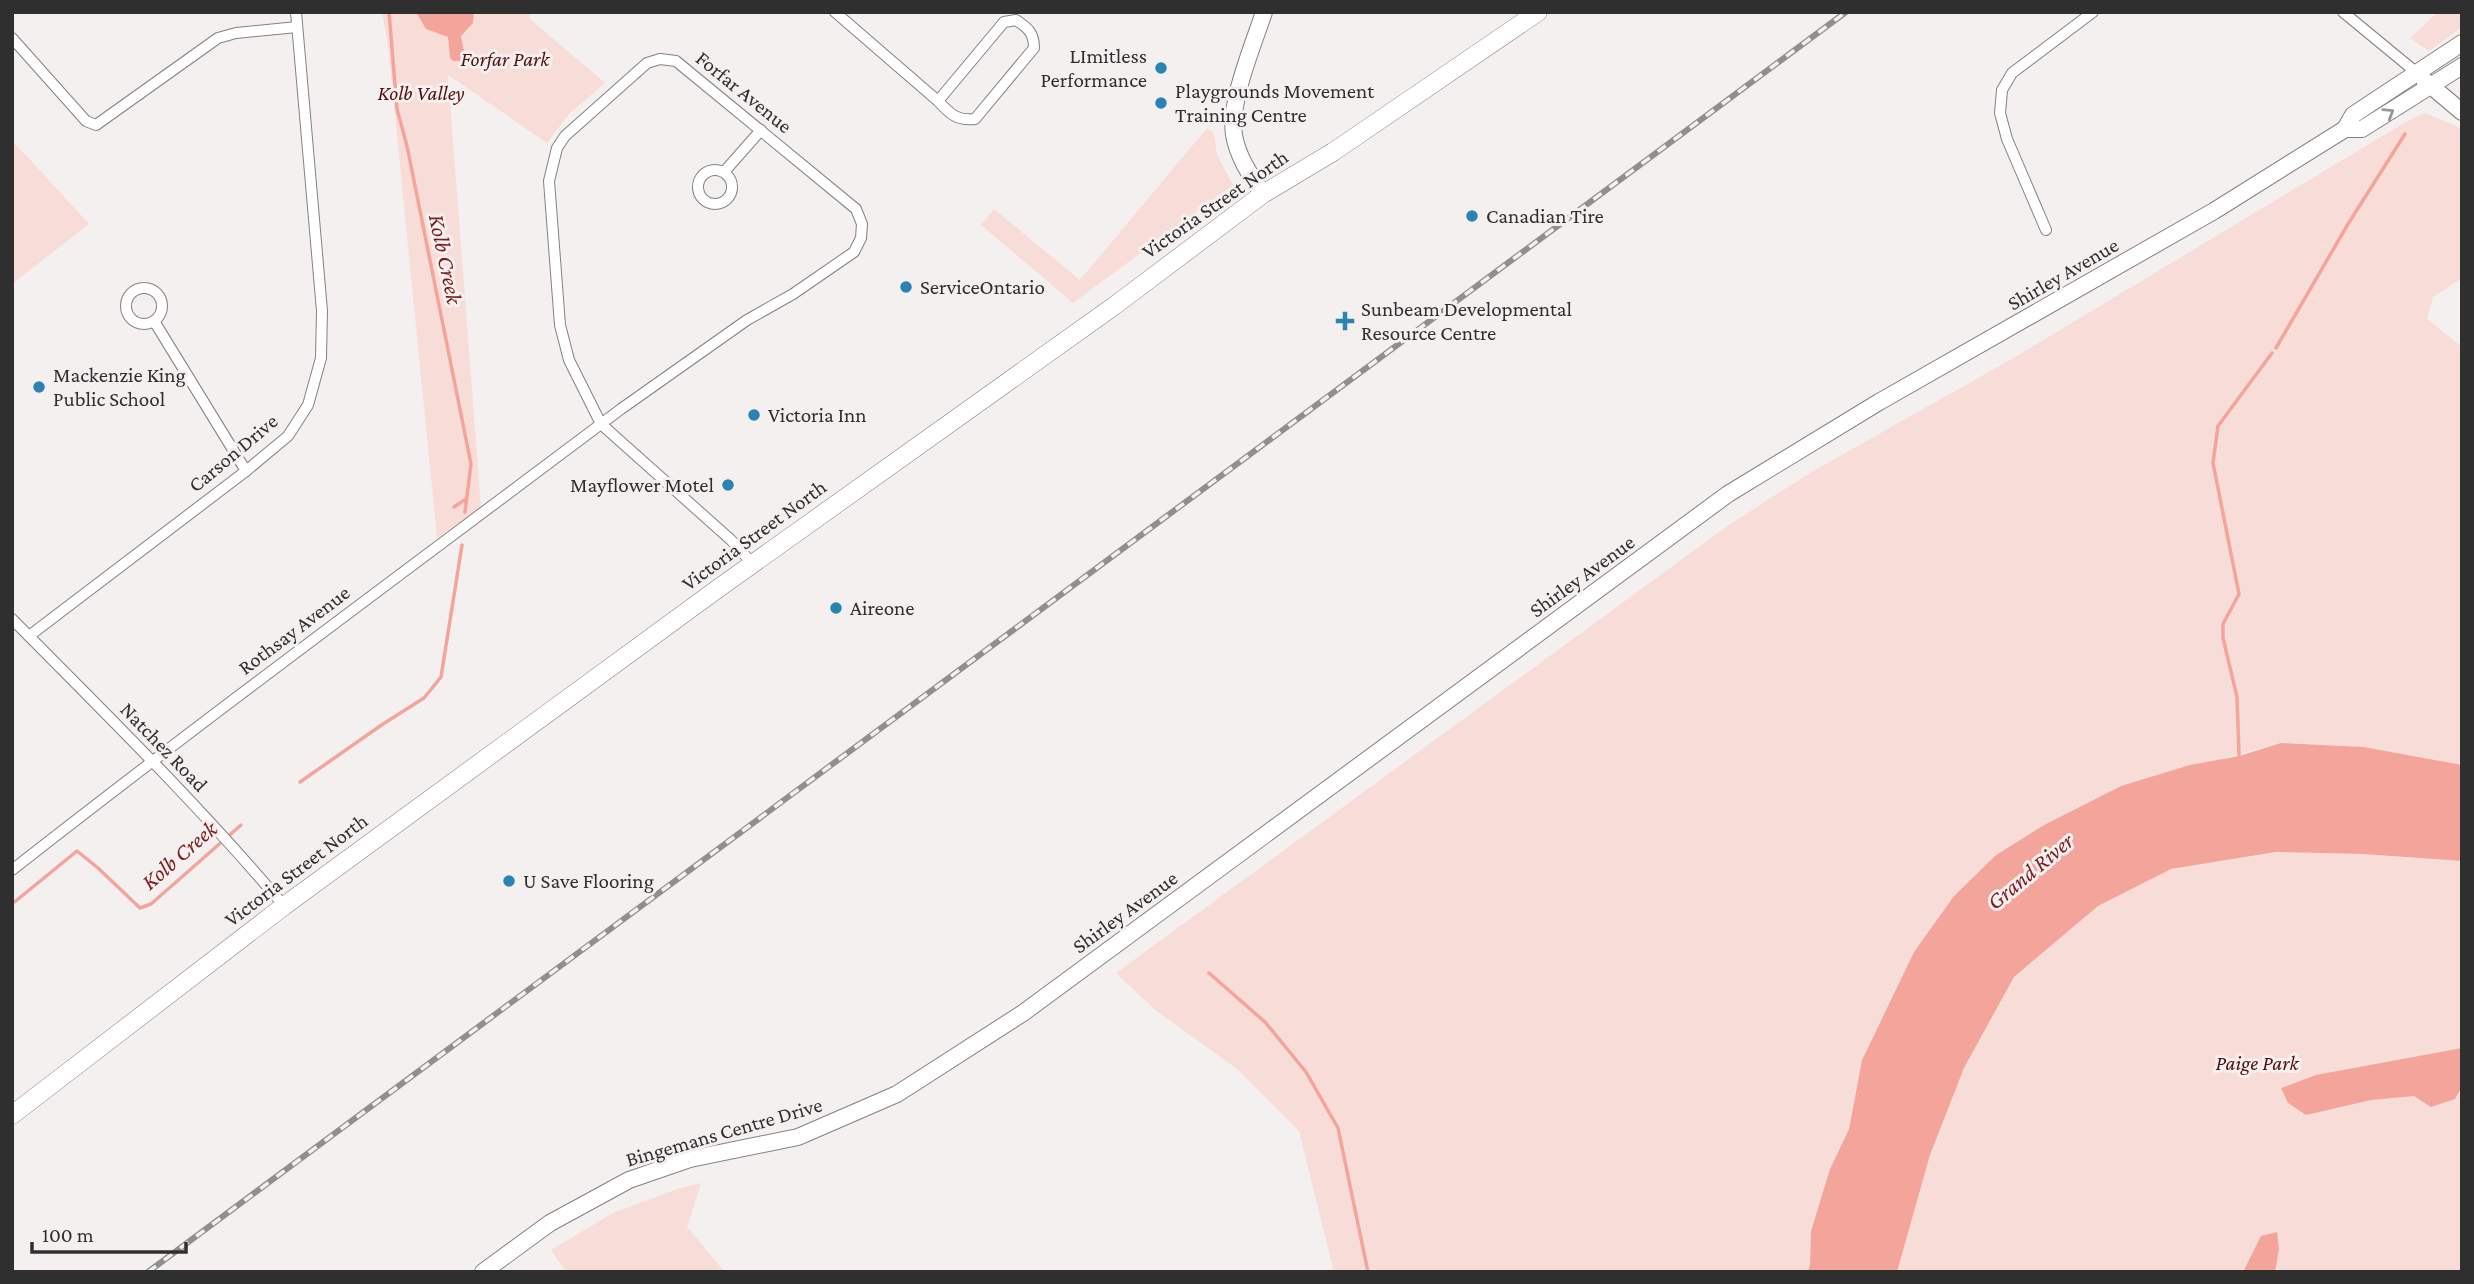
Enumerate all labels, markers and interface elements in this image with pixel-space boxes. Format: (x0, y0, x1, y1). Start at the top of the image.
place label: LImitless Performance (1040, 44, 1147, 92)
street label: Forfar Avenue (691, 46, 797, 138)
park label: Forfar Park (461, 47, 550, 71)
marker: LImitless Performance (1153, 60, 1169, 76)
place label: Playgrounds Movement Training Centre (1175, 79, 1375, 127)
park label: Kolb Valley (378, 81, 465, 105)
marker: Playgrounds Movement Training Centre (1153, 95, 1169, 111)
one-way arrow (2382, 108, 2395, 121)
street label: Victoria Street North (1137, 145, 1293, 263)
place label: Canadian Tire (1486, 204, 1604, 228)
marker: Canadian Tire (1464, 208, 1480, 224)
water label: Kolb Creek (424, 212, 468, 307)
street label: Shirley Avenue (2003, 233, 2123, 315)
place label: ServiceOntario (920, 275, 1045, 299)
marker: ServiceOntario (898, 279, 914, 295)
place label: Sunbeam Developmental Resource Centre (1361, 297, 1572, 345)
marker: Sunbeam Developmental Resource Centre (1335, 311, 1355, 331)
place label: Mackenzie King Public School (53, 363, 186, 411)
marker: Mackenzie King Public School (31, 379, 47, 395)
place label: Victoria Inn (768, 403, 867, 427)
marker: Victoria Inn (746, 407, 762, 423)
street label: Carson Drive (184, 409, 282, 497)
place label: Mayflower Motel (570, 473, 714, 497)
street label: Victoria Street North (677, 475, 831, 595)
marker: Mayflower Motel (720, 477, 736, 493)
street label: Shirley Avenue (1525, 530, 1639, 622)
street label: Rothsay Avenue (234, 580, 354, 680)
place label: Aireone (850, 596, 915, 620)
marker: Aireone (828, 600, 844, 616)
street label: Natchez Road (116, 697, 212, 797)
street label: Victoria Street North (220, 808, 372, 932)
water label: Kolb Creek (136, 815, 223, 895)
water label: Grand River (1982, 827, 2079, 915)
street label: Shirley Avenue (1068, 866, 1182, 958)
place label: U Save Flooring (523, 869, 654, 893)
marker: U Save Flooring (501, 873, 517, 889)
park label: Paige Park (2215, 1051, 2299, 1075)
street label: Bingemans Centre Drive (623, 1092, 825, 1172)
scale bar (32, 1210, 186, 1254)
text: 100 m (42, 1223, 94, 1247)

